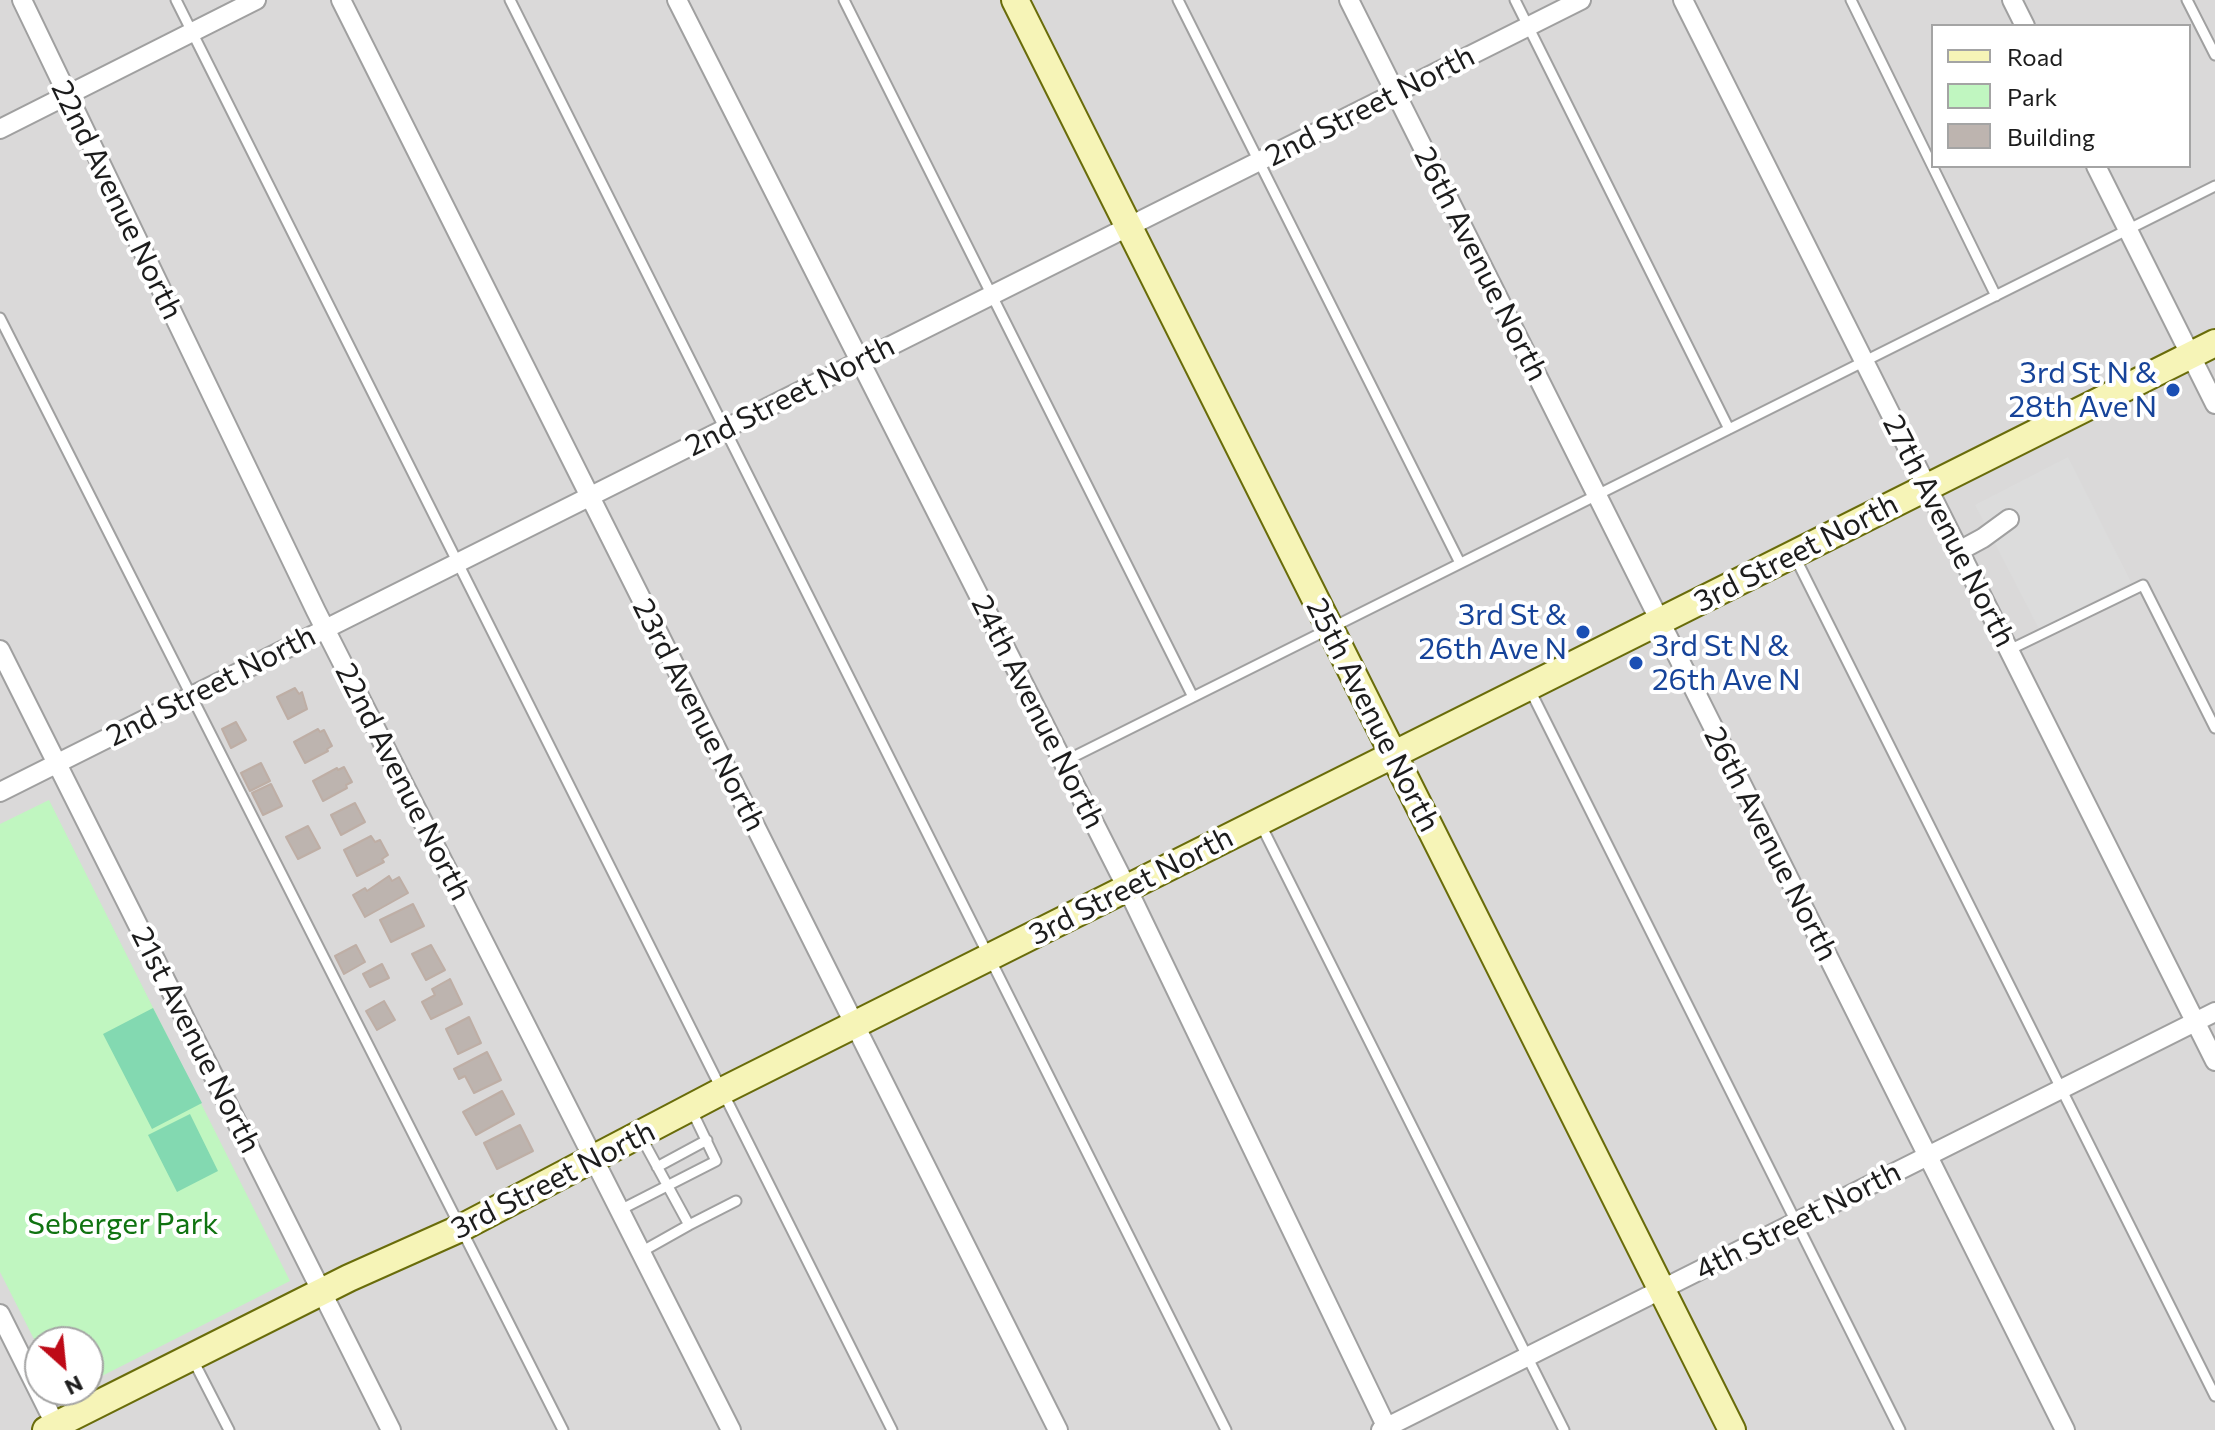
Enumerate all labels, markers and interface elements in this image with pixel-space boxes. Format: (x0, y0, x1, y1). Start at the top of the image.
legend (1931, 24, 2191, 168)
street label: 2nd Street North (1260, 38, 1480, 174)
text: Road (2007, 42, 2063, 71)
street label: 22nd Avenue North (44, 75, 190, 325)
text: Park (2007, 82, 2057, 111)
text: Building (2007, 122, 2095, 151)
street label: 26th Avenue North (1406, 141, 1556, 387)
street label: 2nd Street North (680, 328, 900, 464)
place label: 3rd St N & 28th Ave N (2008, 355, 2157, 426)
marker: 3rd St N & 28th Ave N (2164, 381, 2182, 399)
street label: 27th Avenue North (1875, 409, 2023, 653)
street label: 3rd Street North (1688, 486, 1904, 620)
street label: 24th Avenue North (964, 589, 1112, 835)
street label: 25th Avenue North (1299, 592, 1447, 838)
street label: 23rd Avenue North (625, 593, 773, 837)
place label: 3rd St & 26th Ave N (1418, 597, 1567, 668)
street label: 2nd Street North (101, 618, 321, 754)
marker: 3rd St & 26th Ave N (1574, 623, 1592, 641)
place label: 3rd St N & 26th Ave N (1652, 628, 1801, 698)
marker: 3rd St N & 26th Ave N (1627, 654, 1645, 672)
street label: 22nd Avenue North (328, 657, 478, 907)
street label: 26th Avenue North (1696, 721, 1846, 967)
street label: 3rd Street North (1023, 819, 1239, 953)
street label: 21st Avenue North (123, 921, 269, 1159)
street label: 3rd Street North (445, 1113, 661, 1247)
street label: 4th Street North (1689, 1154, 1907, 1288)
park label: Seberger Park (27, 1206, 219, 1242)
north arrow (24, 1326, 104, 1406)
text: N (61, 1370, 88, 1402)

